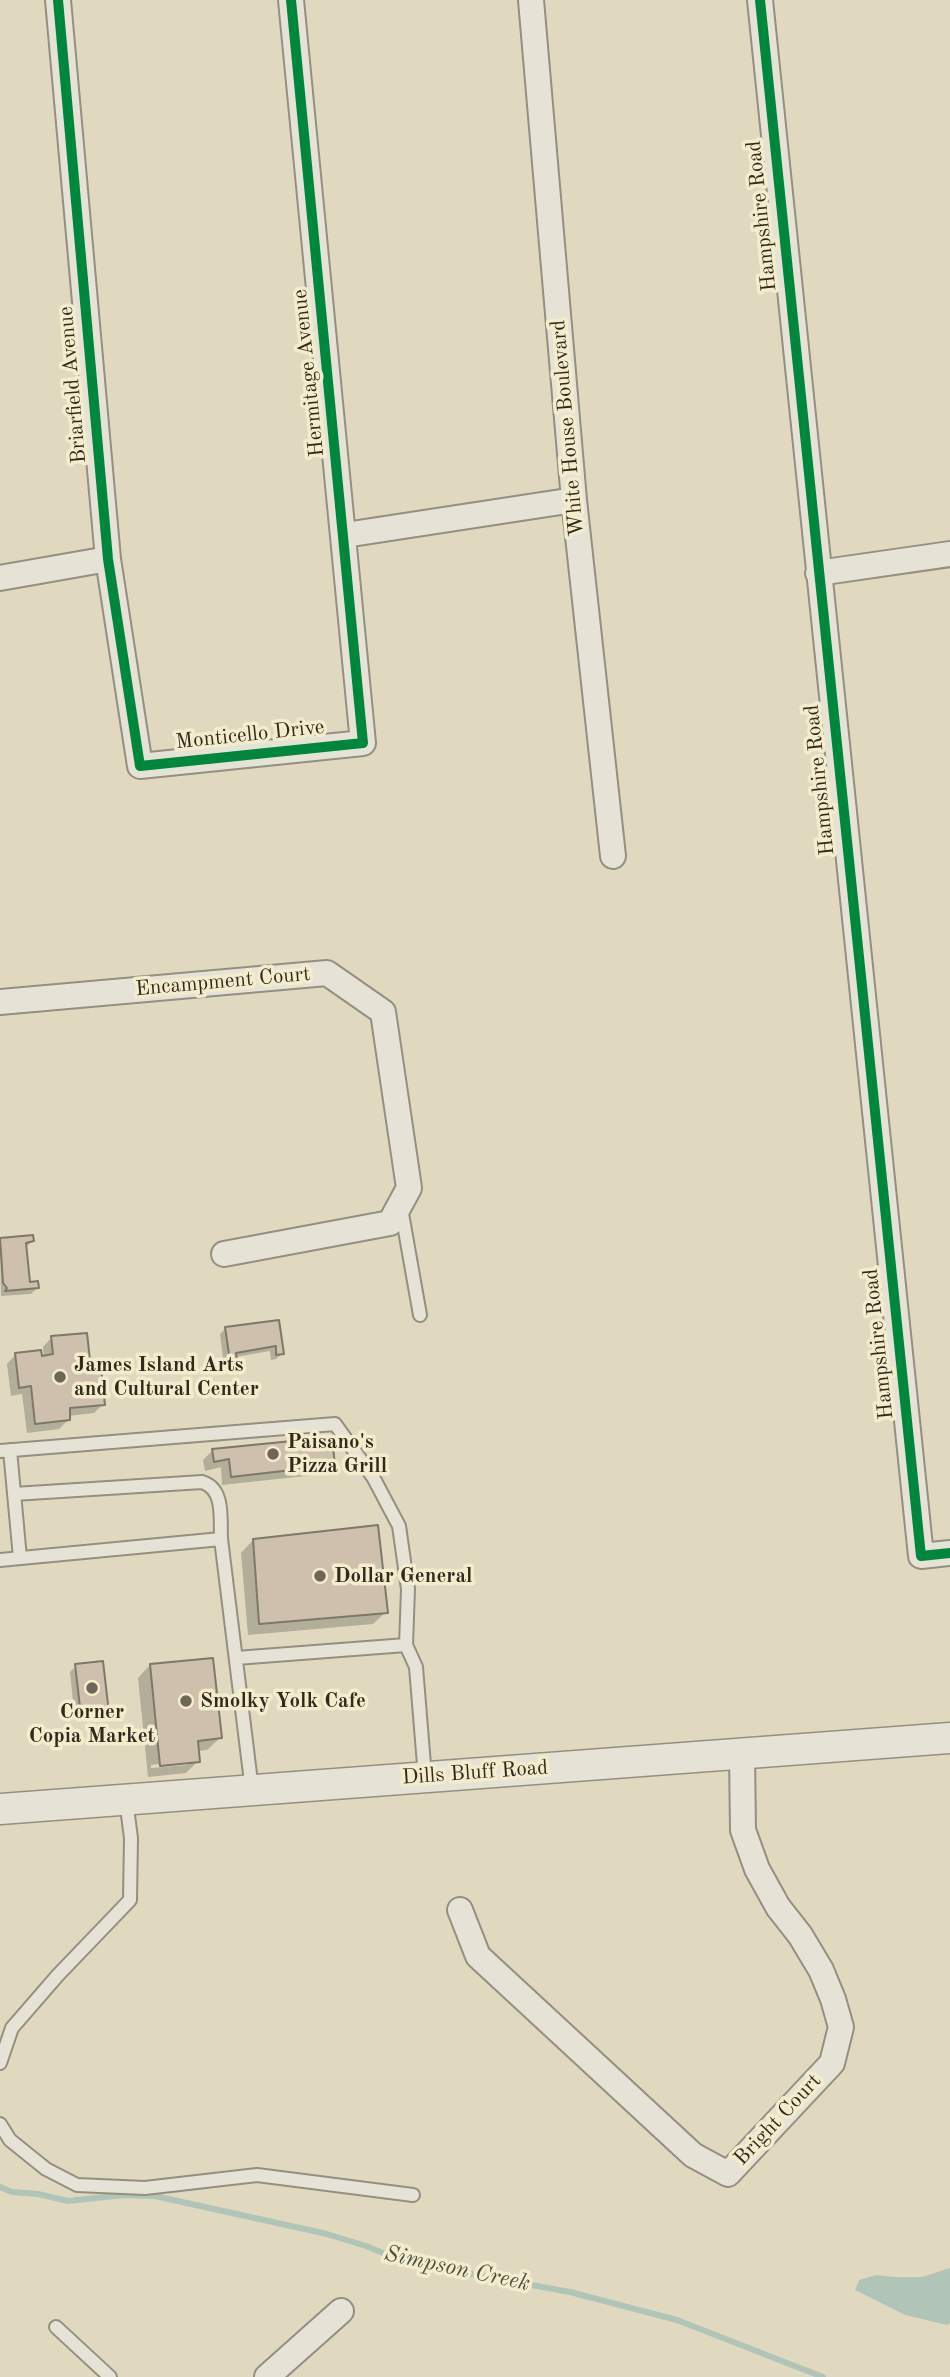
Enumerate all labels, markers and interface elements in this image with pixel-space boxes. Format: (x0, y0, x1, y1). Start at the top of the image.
street label: Hampshire Road (742, 139, 782, 293)
street label: Hermitage Avenue (288, 288, 330, 458)
street label: Briarfield Avenue (54, 305, 92, 465)
street label: White House Boulevard (546, 319, 590, 537)
street label: Hampshire Road (800, 703, 840, 857)
street label: Monticello Drive (174, 715, 326, 755)
street label: Encampment Court (134, 962, 312, 1002)
street label: Hampshire Road (859, 1267, 899, 1421)
place label: James Island Arts and Cultural Center (74, 1352, 259, 1402)
marker: James Island Arts and Cultural Center (52, 1369, 68, 1385)
place label: Paisano's Pizza Grill (287, 1429, 387, 1479)
marker: Paisano's Pizza Grill (265, 1446, 281, 1462)
place label: Dollar General (334, 1563, 473, 1589)
marker: Dollar General (312, 1568, 328, 1584)
marker: Corner Copia Market (84, 1680, 100, 1696)
place label: Smolky Yolk Cafe (200, 1688, 366, 1714)
marker: Smolky Yolk Cafe (178, 1693, 194, 1709)
place label: Corner Copia Market (29, 1699, 155, 1749)
street label: Dills Bluff Road (401, 1755, 549, 1791)
street label: Bright Court (729, 2069, 827, 2171)
water label: Simpson Creek (382, 2240, 532, 2298)

